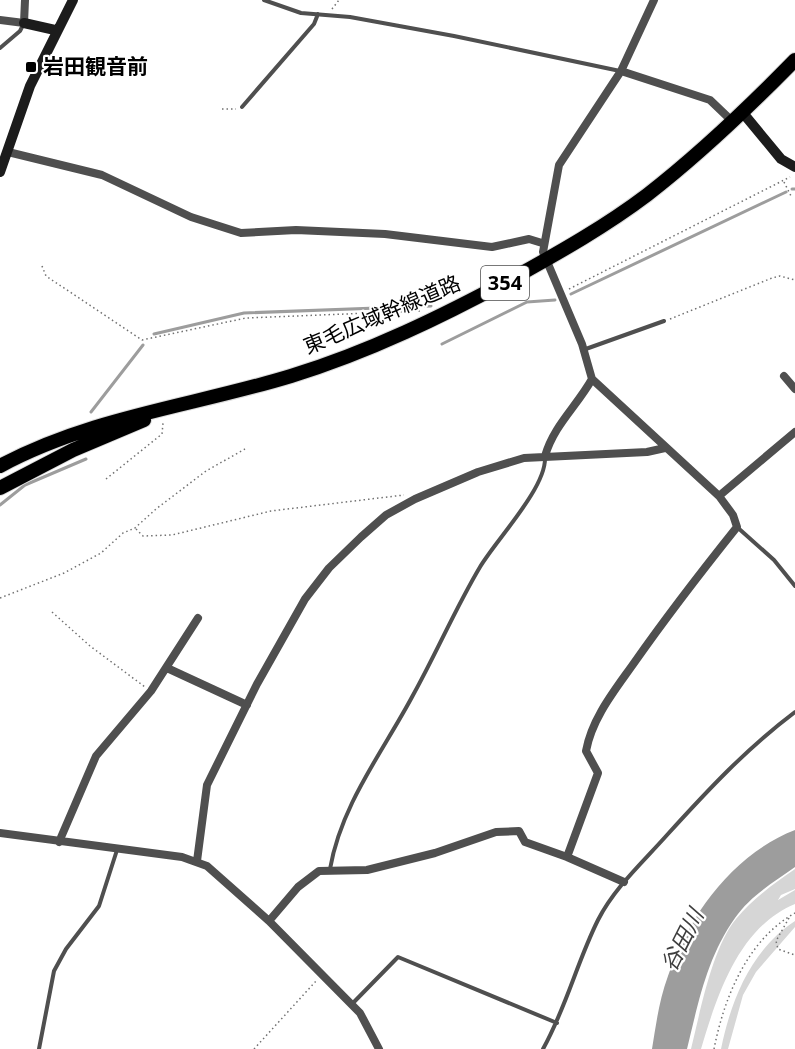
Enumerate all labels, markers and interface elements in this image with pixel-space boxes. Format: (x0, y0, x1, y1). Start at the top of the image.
place label: 岩田観音前 (43, 52, 148, 80)
marker: 岩田観音前 (24, 60, 38, 74)
road number: 354 (481, 266, 529, 300)
street label: 東毛広域幹線道路 (299, 268, 464, 360)
water label: 谷田川 (653, 902, 710, 976)

